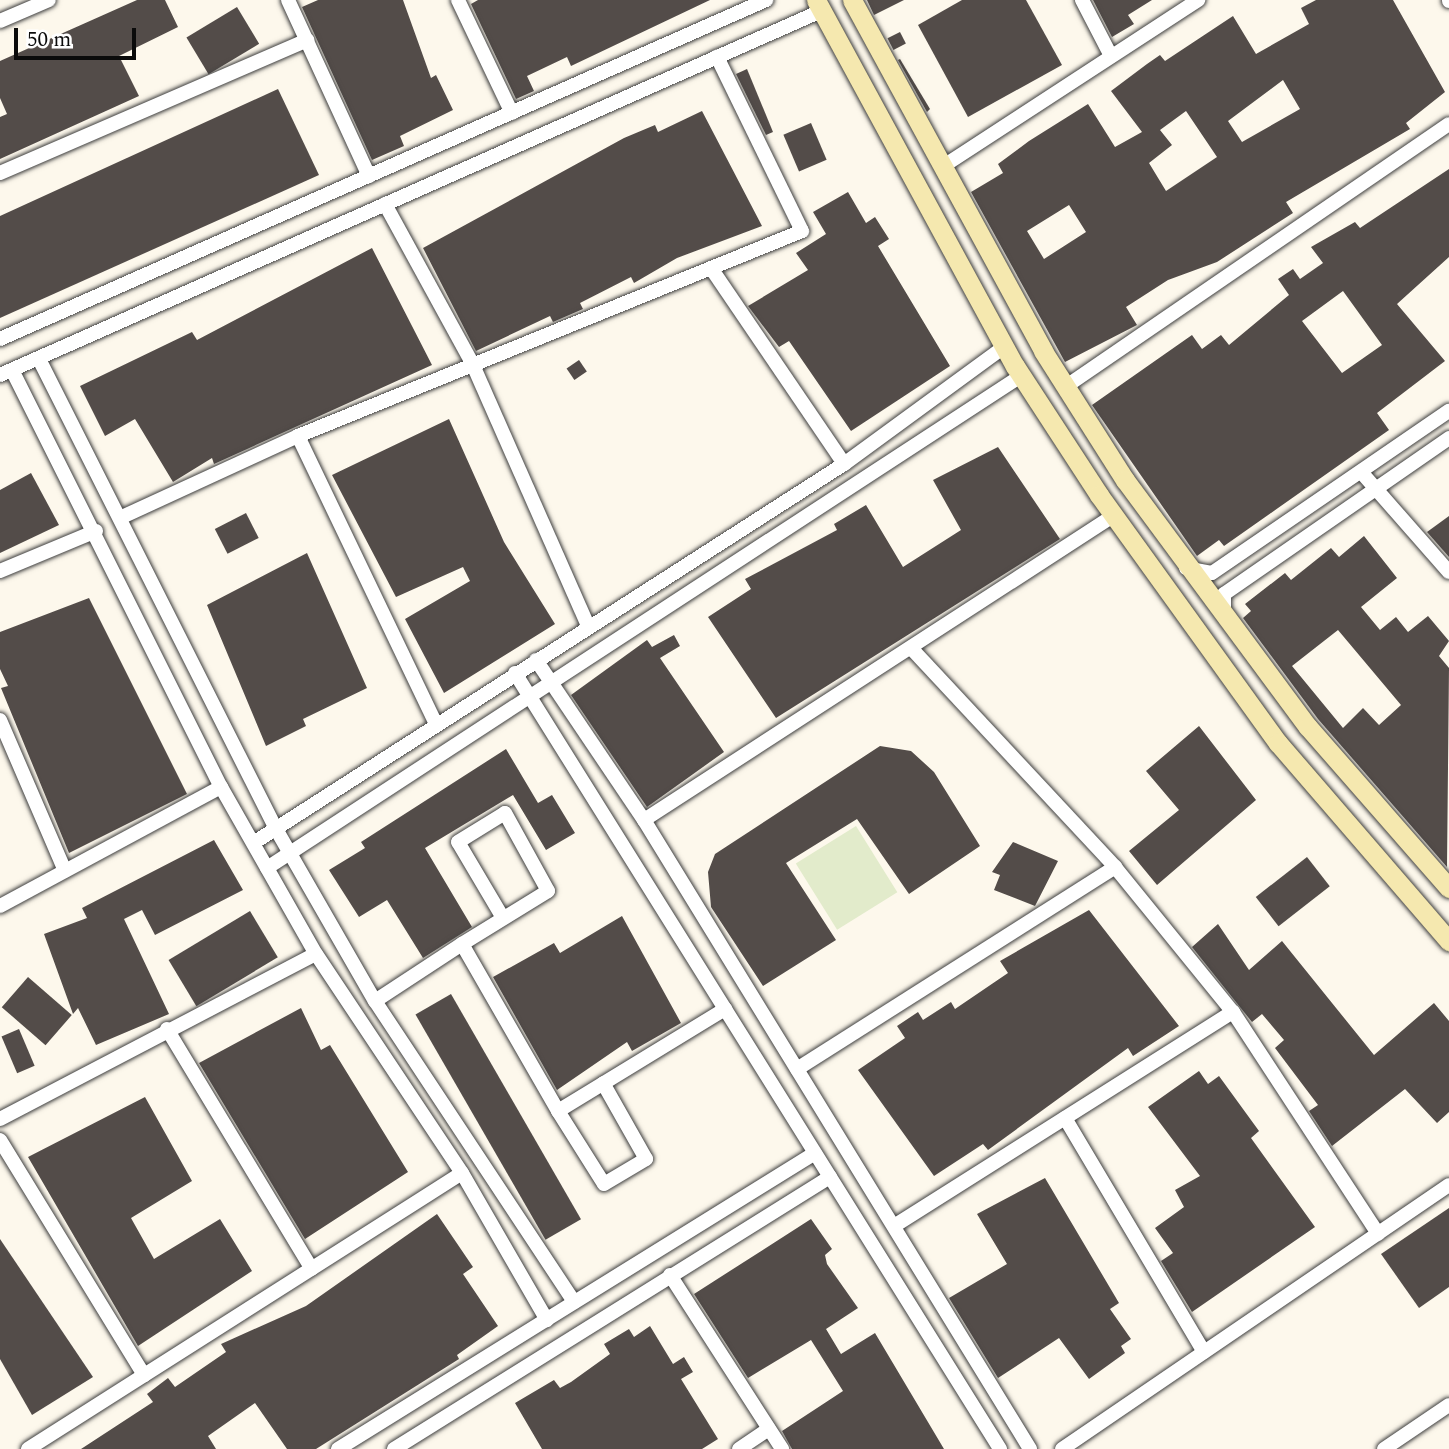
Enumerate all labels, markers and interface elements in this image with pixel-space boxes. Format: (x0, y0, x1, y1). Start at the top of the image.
scale bar (18, 14, 140, 58)
text: 50 m (27, 24, 71, 56)

